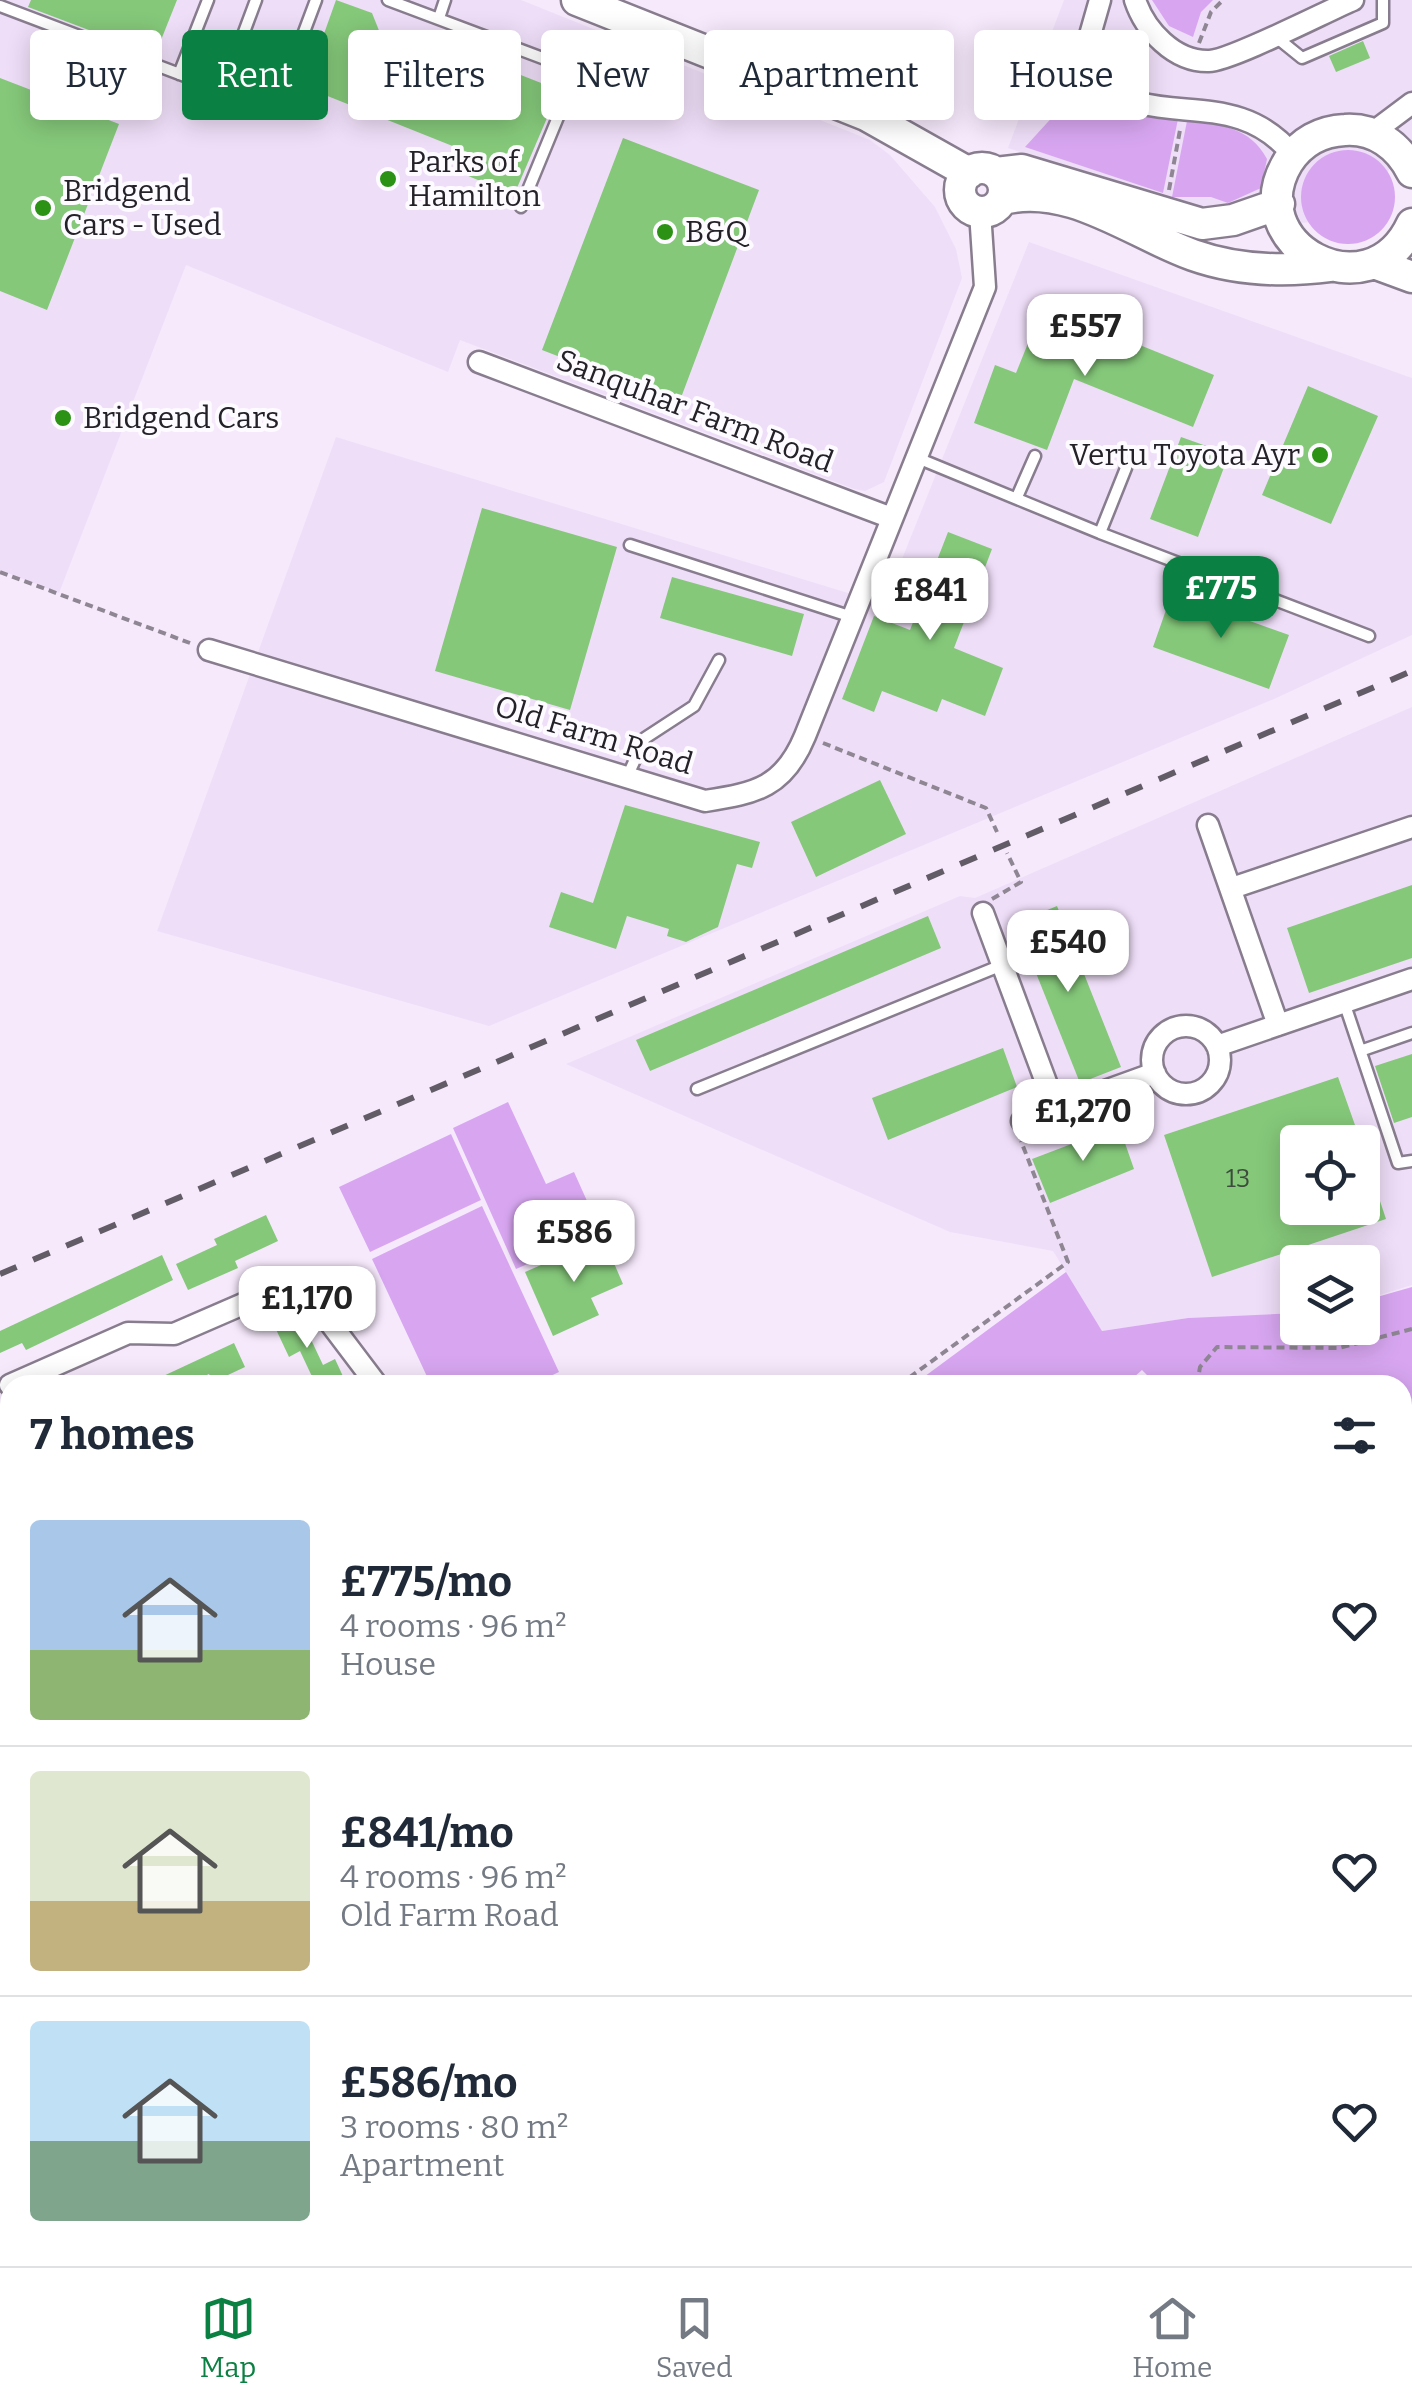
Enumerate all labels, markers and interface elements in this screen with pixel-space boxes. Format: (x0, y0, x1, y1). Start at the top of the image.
chip: Buy (30, 30, 162, 120)
chip: Rent (182, 30, 328, 120)
chip: Filters (348, 30, 521, 120)
chip: New (541, 30, 684, 120)
chip: Apartment (704, 30, 954, 120)
chip: House (974, 30, 1149, 120)
place label: Parks of Hamilton (408, 144, 541, 214)
marker: Parks of Hamilton (377, 168, 399, 190)
place label: Bridgend Cars - Used (63, 173, 222, 243)
marker: Bridgend Cars - Used (32, 197, 54, 219)
place label: B&Q (685, 214, 750, 250)
marker: B&Q (654, 221, 676, 243)
pin: £557 (1026, 294, 1144, 379)
text: £557 (1049, 307, 1121, 345)
street label: Sanquhar Farm Road (552, 342, 839, 480)
place label: Bridgend Cars (83, 400, 279, 436)
marker: Bridgend Cars (52, 407, 74, 429)
place label: Vertu Toyota Ayr (1070, 437, 1300, 473)
marker: Vertu Toyota Ayr (1309, 444, 1331, 466)
pin: £775 (1162, 556, 1280, 641)
pin: £841 (871, 558, 989, 643)
text: £775 (1185, 569, 1257, 607)
text: £841 (893, 571, 967, 609)
street label: Old Farm Road (491, 688, 697, 782)
pin: £540 (1009, 910, 1127, 995)
text: £540 (1029, 923, 1107, 961)
pin: £1,270 (1002, 1079, 1164, 1164)
text: £1,270 (1034, 1092, 1132, 1130)
map controls (1280, 1125, 1380, 1345)
button: locate (1280, 1125, 1380, 1225)
house number: 13 (1226, 1164, 1250, 1194)
pin: £586 (515, 1200, 633, 1285)
text: £586 (536, 1213, 612, 1251)
button: layers (1280, 1245, 1380, 1345)
pin: £1,170 (226, 1266, 388, 1351)
text: £1,170 (261, 1279, 353, 1317)
icon: filters (1327, 1408, 1382, 1463)
text: 7 homes (30, 1410, 195, 1460)
text: £775/mo (340, 1557, 512, 1607)
icon: home (110, 1560, 230, 1680)
icon: heart (1327, 1593, 1382, 1648)
text: 4 rooms · 96 m² (340, 1607, 567, 1645)
text: House (340, 1645, 436, 1683)
text: £841/mo (340, 1808, 514, 1858)
icon: home (110, 1811, 230, 1931)
icon: heart (1327, 1844, 1382, 1899)
text: 4 rooms · 96 m² (340, 1858, 567, 1896)
text: Old Farm Road (340, 1896, 559, 1934)
text: £586/mo (340, 2058, 518, 2108)
icon: home (110, 2061, 230, 2181)
icon: heart (1327, 2094, 1382, 2149)
text: 3 rooms · 80 m² (340, 2108, 568, 2146)
text: Apartment (340, 2146, 504, 2184)
tab: Map (200, 2291, 256, 2384)
tab: Saved (656, 2291, 733, 2384)
tab: Home (1132, 2291, 1212, 2384)

